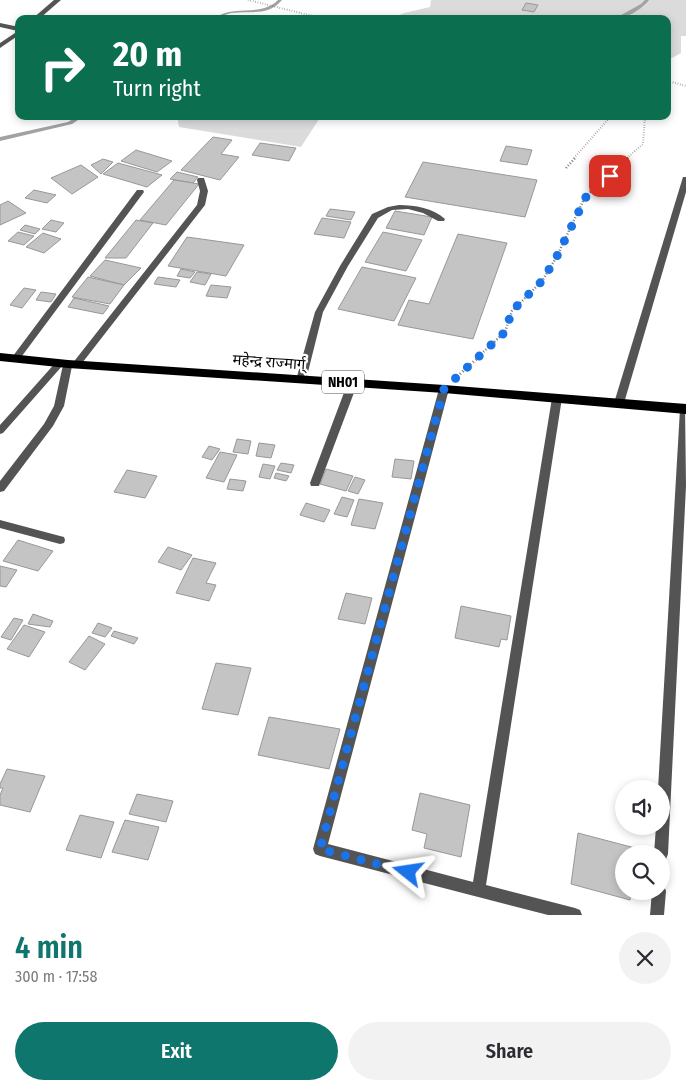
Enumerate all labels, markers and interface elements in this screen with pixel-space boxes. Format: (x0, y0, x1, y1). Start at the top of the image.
text: 20 m (113, 33, 182, 75)
icon: right (30, 35, 95, 100)
text: Turn right (113, 75, 201, 102)
pin (589, 155, 631, 197)
icon: arrive (596, 162, 624, 190)
street label: महेन्द्र राज्मार्ग् (232, 350, 308, 375)
road number: NH01 (322, 371, 364, 394)
map controls (615, 780, 670, 900)
button: sound (615, 780, 670, 835)
position arrow (381, 845, 433, 897)
button: search (615, 845, 670, 900)
text: 4 min (15, 930, 83, 966)
button: close (619, 932, 671, 984)
text: 300 m · 17:58 (15, 967, 97, 986)
button: Exit (15, 1022, 338, 1080)
button: Share (348, 1022, 671, 1080)

